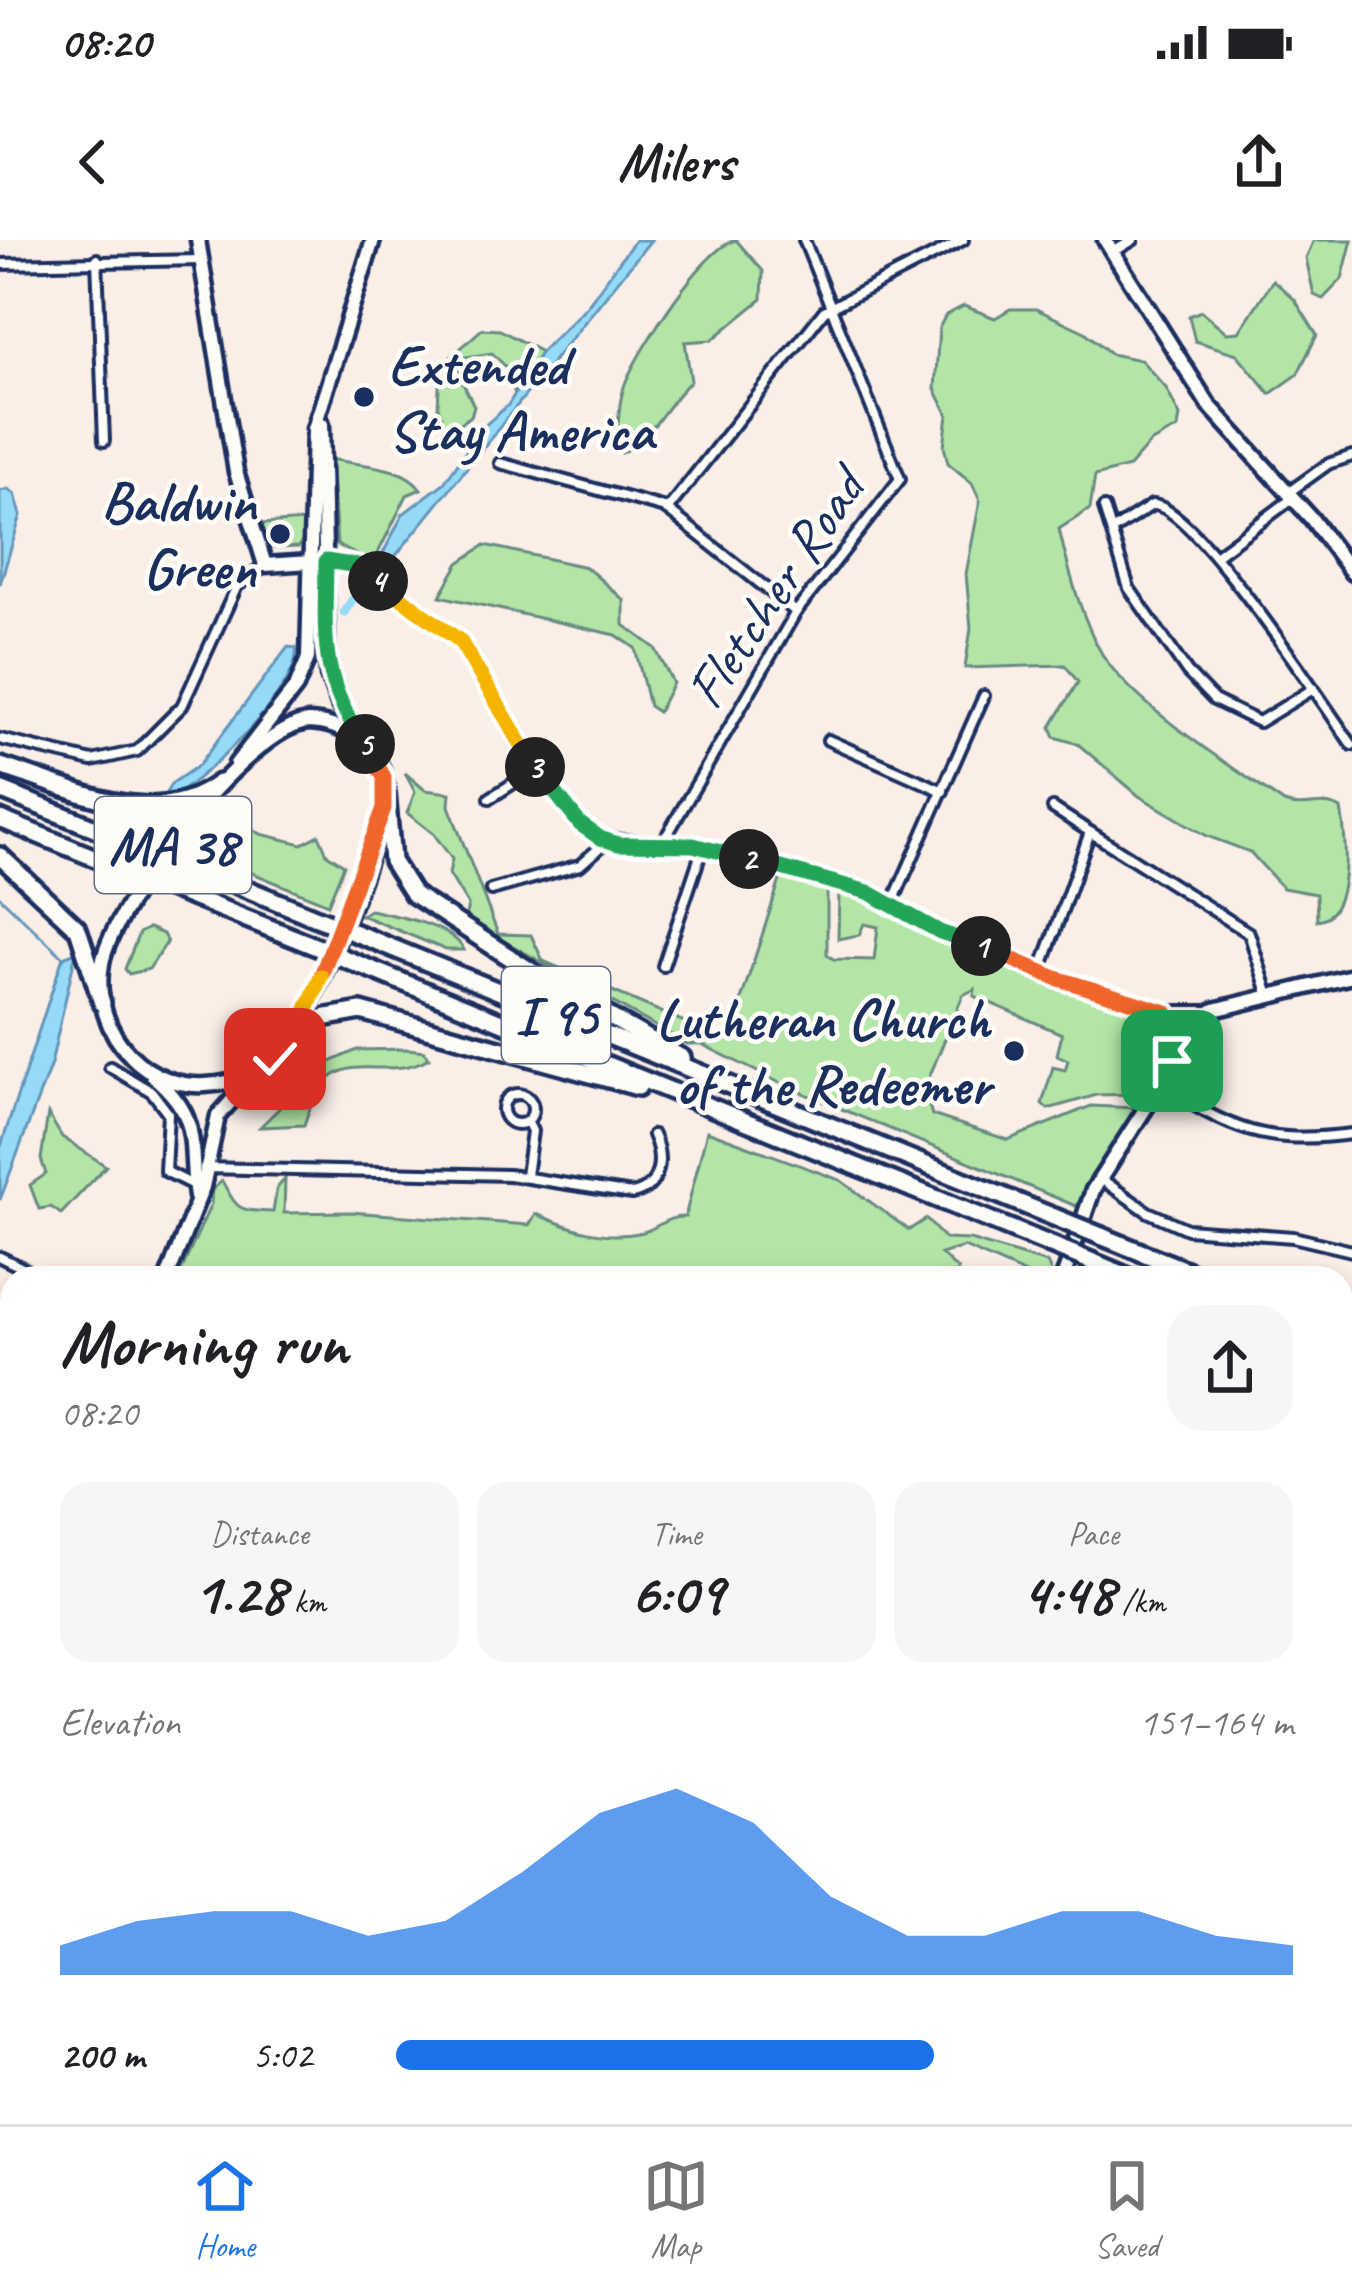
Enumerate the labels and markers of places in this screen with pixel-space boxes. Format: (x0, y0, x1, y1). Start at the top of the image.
place label: Extended Stay America (388, 329, 658, 467)
marker: Extended Stay America (351, 384, 377, 410)
place label: Baldwin Green (101, 466, 258, 604)
marker: Baldwin Green (267, 521, 293, 547)
pin: 4 (348, 551, 408, 611)
pin: 5 (335, 714, 395, 774)
pin: 3 (505, 737, 565, 797)
pin: 2 (719, 829, 779, 889)
pin: 1 (951, 916, 1011, 976)
place label: Lutheran Church of the Redeemer (656, 983, 995, 1121)
pin (224, 1008, 326, 1110)
pin (1121, 1010, 1223, 1112)
marker: Lutheran Church of the Redeemer (1001, 1038, 1027, 1064)

